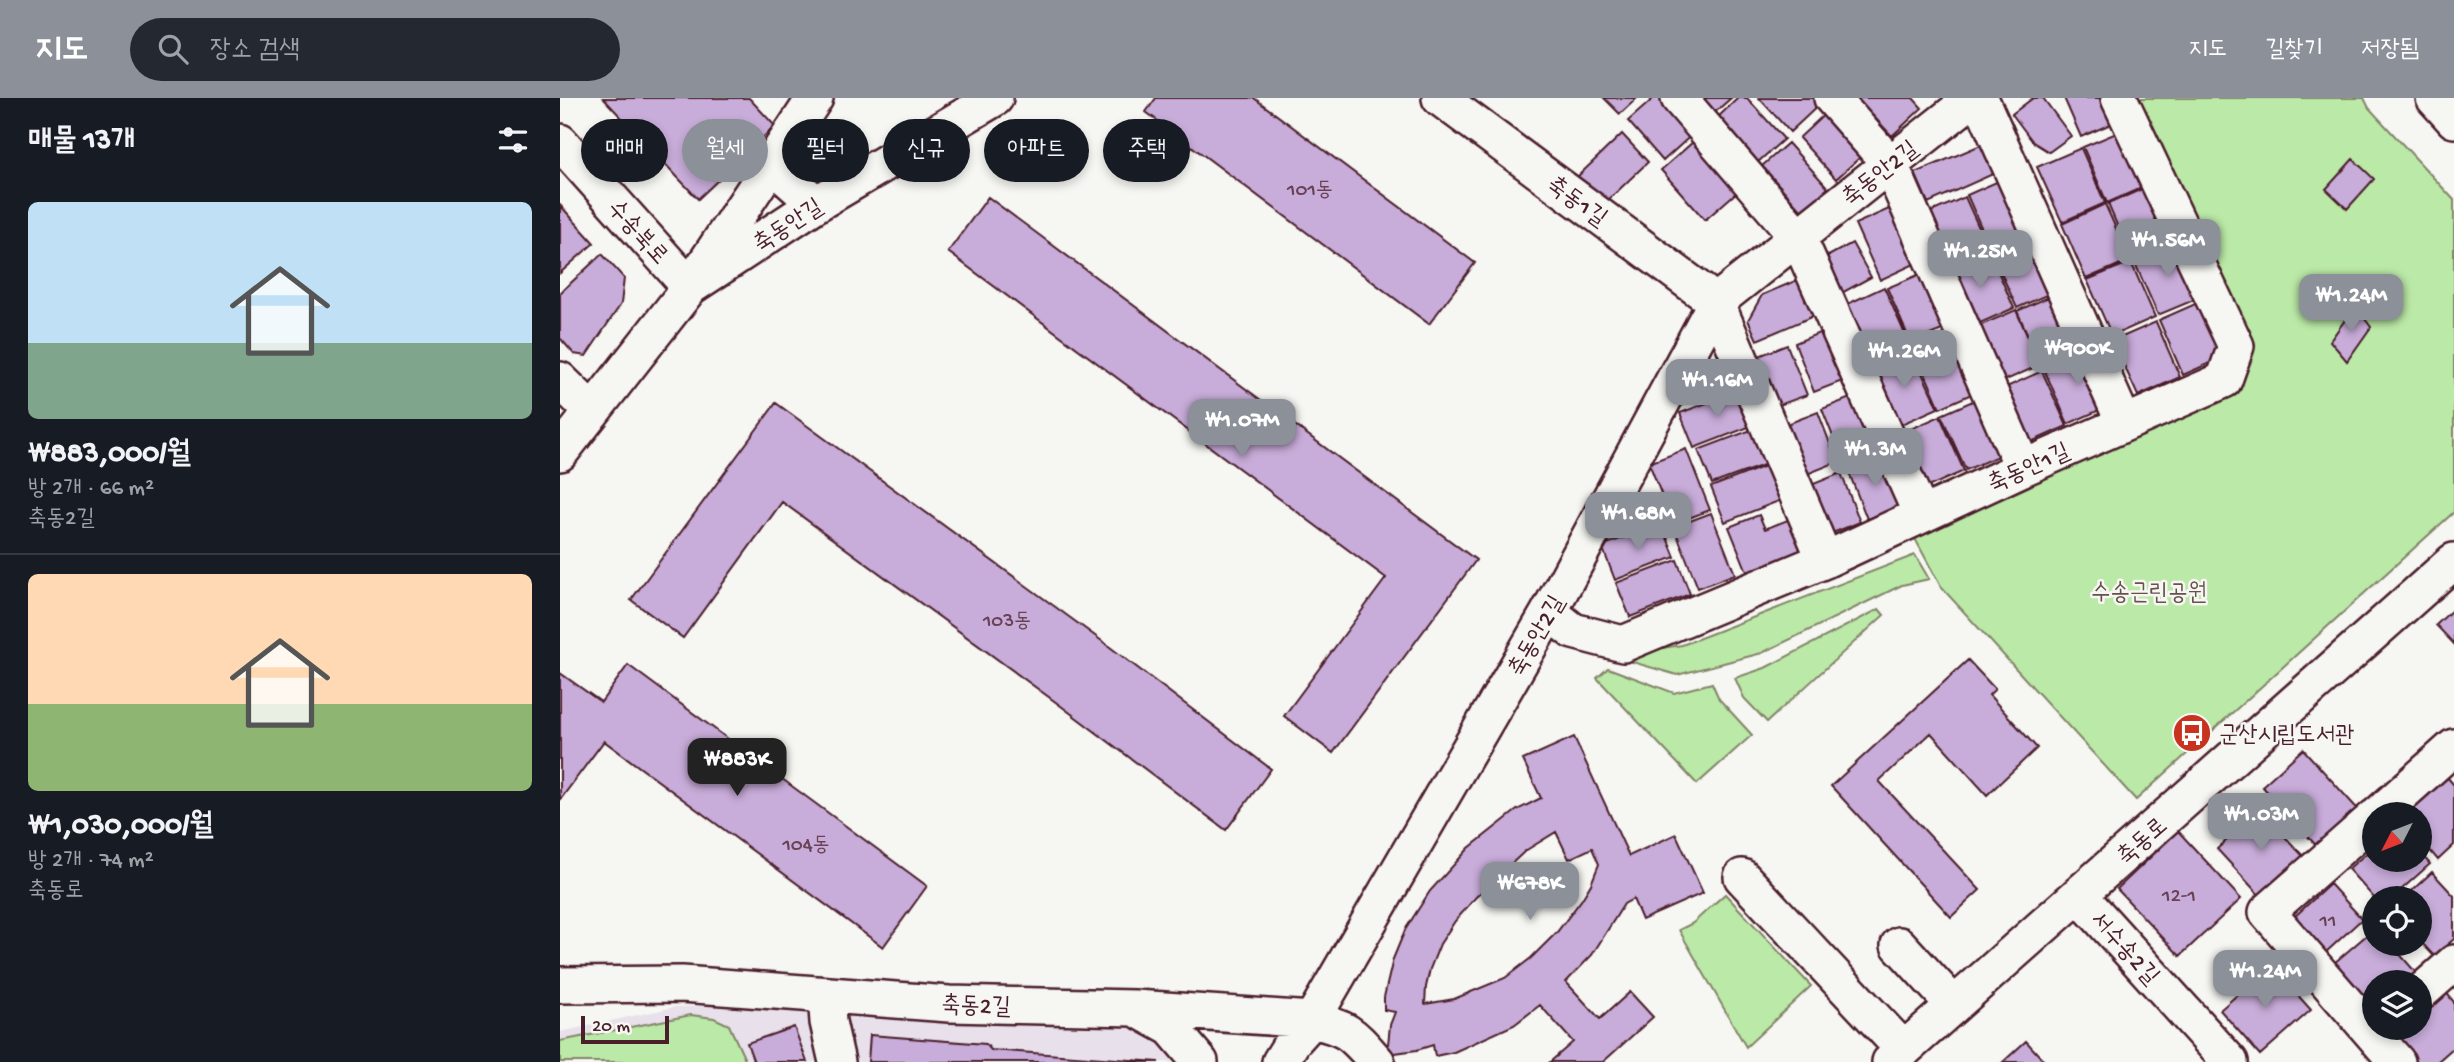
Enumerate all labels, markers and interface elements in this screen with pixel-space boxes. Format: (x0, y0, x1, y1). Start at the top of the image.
search box (130, 18, 620, 81)
icon: search (154, 30, 192, 68)
text: 지도 (35, 33, 88, 71)
text: 장소 검색 (210, 36, 300, 67)
text: 지도 (2189, 36, 2227, 65)
text: 길찾기 (2265, 36, 2323, 65)
text: 저장됨 (2361, 36, 2419, 65)
chip: 매매 (581, 119, 668, 182)
chip: 월세 (682, 119, 768, 182)
chip: 필터 (782, 119, 869, 182)
chip: 신규 (883, 119, 970, 182)
chip: 아파트 (984, 119, 1089, 182)
chip: 주택 (1103, 119, 1190, 182)
icon: filters (494, 121, 532, 159)
text: 매물 13개 (28, 125, 135, 160)
street label: 축동안2길 (1837, 136, 1925, 214)
street label: 축동1길 (1540, 171, 1612, 234)
house number: 101동 (1286, 179, 1333, 204)
street label: 축동안길 (749, 194, 829, 260)
street label: 수송북로 (600, 195, 673, 272)
pin: ₩1.56M (2111, 220, 2225, 279)
text: ₩1.56M (2131, 228, 2205, 255)
pin: ₩1.25M (1923, 230, 2037, 290)
text: ₩1.25M (1944, 239, 2016, 266)
icon: home (217, 248, 343, 374)
pin: ₩1.24M (2294, 274, 2408, 334)
text: ₩1.24M (2315, 283, 2387, 310)
pin: ₩900K (2029, 328, 2127, 387)
pin: ₩1.26M (1847, 330, 1961, 390)
text: ₩900K (2044, 336, 2112, 363)
text: ₩1.26M (1868, 339, 1940, 366)
pin: ₩1.16M (1660, 360, 1774, 419)
text: ₩1.16M (1682, 368, 1752, 395)
pin: ₩1.07M (1185, 400, 1299, 459)
text: ₩1.07M (1205, 408, 1279, 435)
pin: ₩1.3M (1826, 428, 1924, 488)
text: ₩1.3M (1844, 437, 1906, 464)
text: ₩883,000/월 (28, 438, 191, 473)
street label: 축동안1길 (1984, 438, 2075, 500)
text: 방 2개 · 66 m² (28, 476, 154, 503)
pin: ₩1.68M (1581, 492, 1695, 552)
text: ₩1.68M (1601, 501, 1675, 528)
text: 축동2길 (28, 506, 95, 533)
park label: 수송근린공원 (2091, 580, 2207, 609)
street label: 축동안2길 (1503, 591, 1573, 683)
house number: 103동 (982, 610, 1031, 635)
icon: home (217, 620, 343, 746)
bus stop icon: 군산시립도서관 (2171, 712, 2213, 754)
place label: 군산시립도서관 (2219, 722, 2354, 751)
pin: ₩883K (688, 738, 786, 798)
text: ₩883K (704, 747, 770, 774)
pin: ₩1.03M (2204, 794, 2318, 853)
text: ₩1.03M (2224, 802, 2298, 829)
north arrow (2362, 802, 2432, 872)
map controls (2362, 802, 2432, 1040)
text: ₩1,030,000/월 (28, 810, 213, 845)
street label: 축동로 (2112, 813, 2175, 873)
house number: 104동 (781, 834, 830, 859)
text: 방 2개 · 74 m² (28, 848, 154, 875)
pin: ₩678K (1481, 862, 1579, 922)
text: ₩678K (1497, 871, 1563, 898)
text: 축동로 (28, 878, 84, 905)
house number: 12-1 (2161, 885, 2196, 910)
button: locate (2362, 886, 2432, 956)
street label: 서수송2길 (2083, 907, 2164, 992)
house number: 11 (2319, 910, 2336, 935)
pin: ₩1.24M (2208, 950, 2322, 1010)
text: ₩1.24M (2229, 959, 2301, 986)
button: layers (2362, 970, 2432, 1040)
street label: 축동2길 (941, 992, 1011, 1023)
scale bar (581, 1013, 668, 1045)
text: 20 m (592, 1016, 630, 1039)

